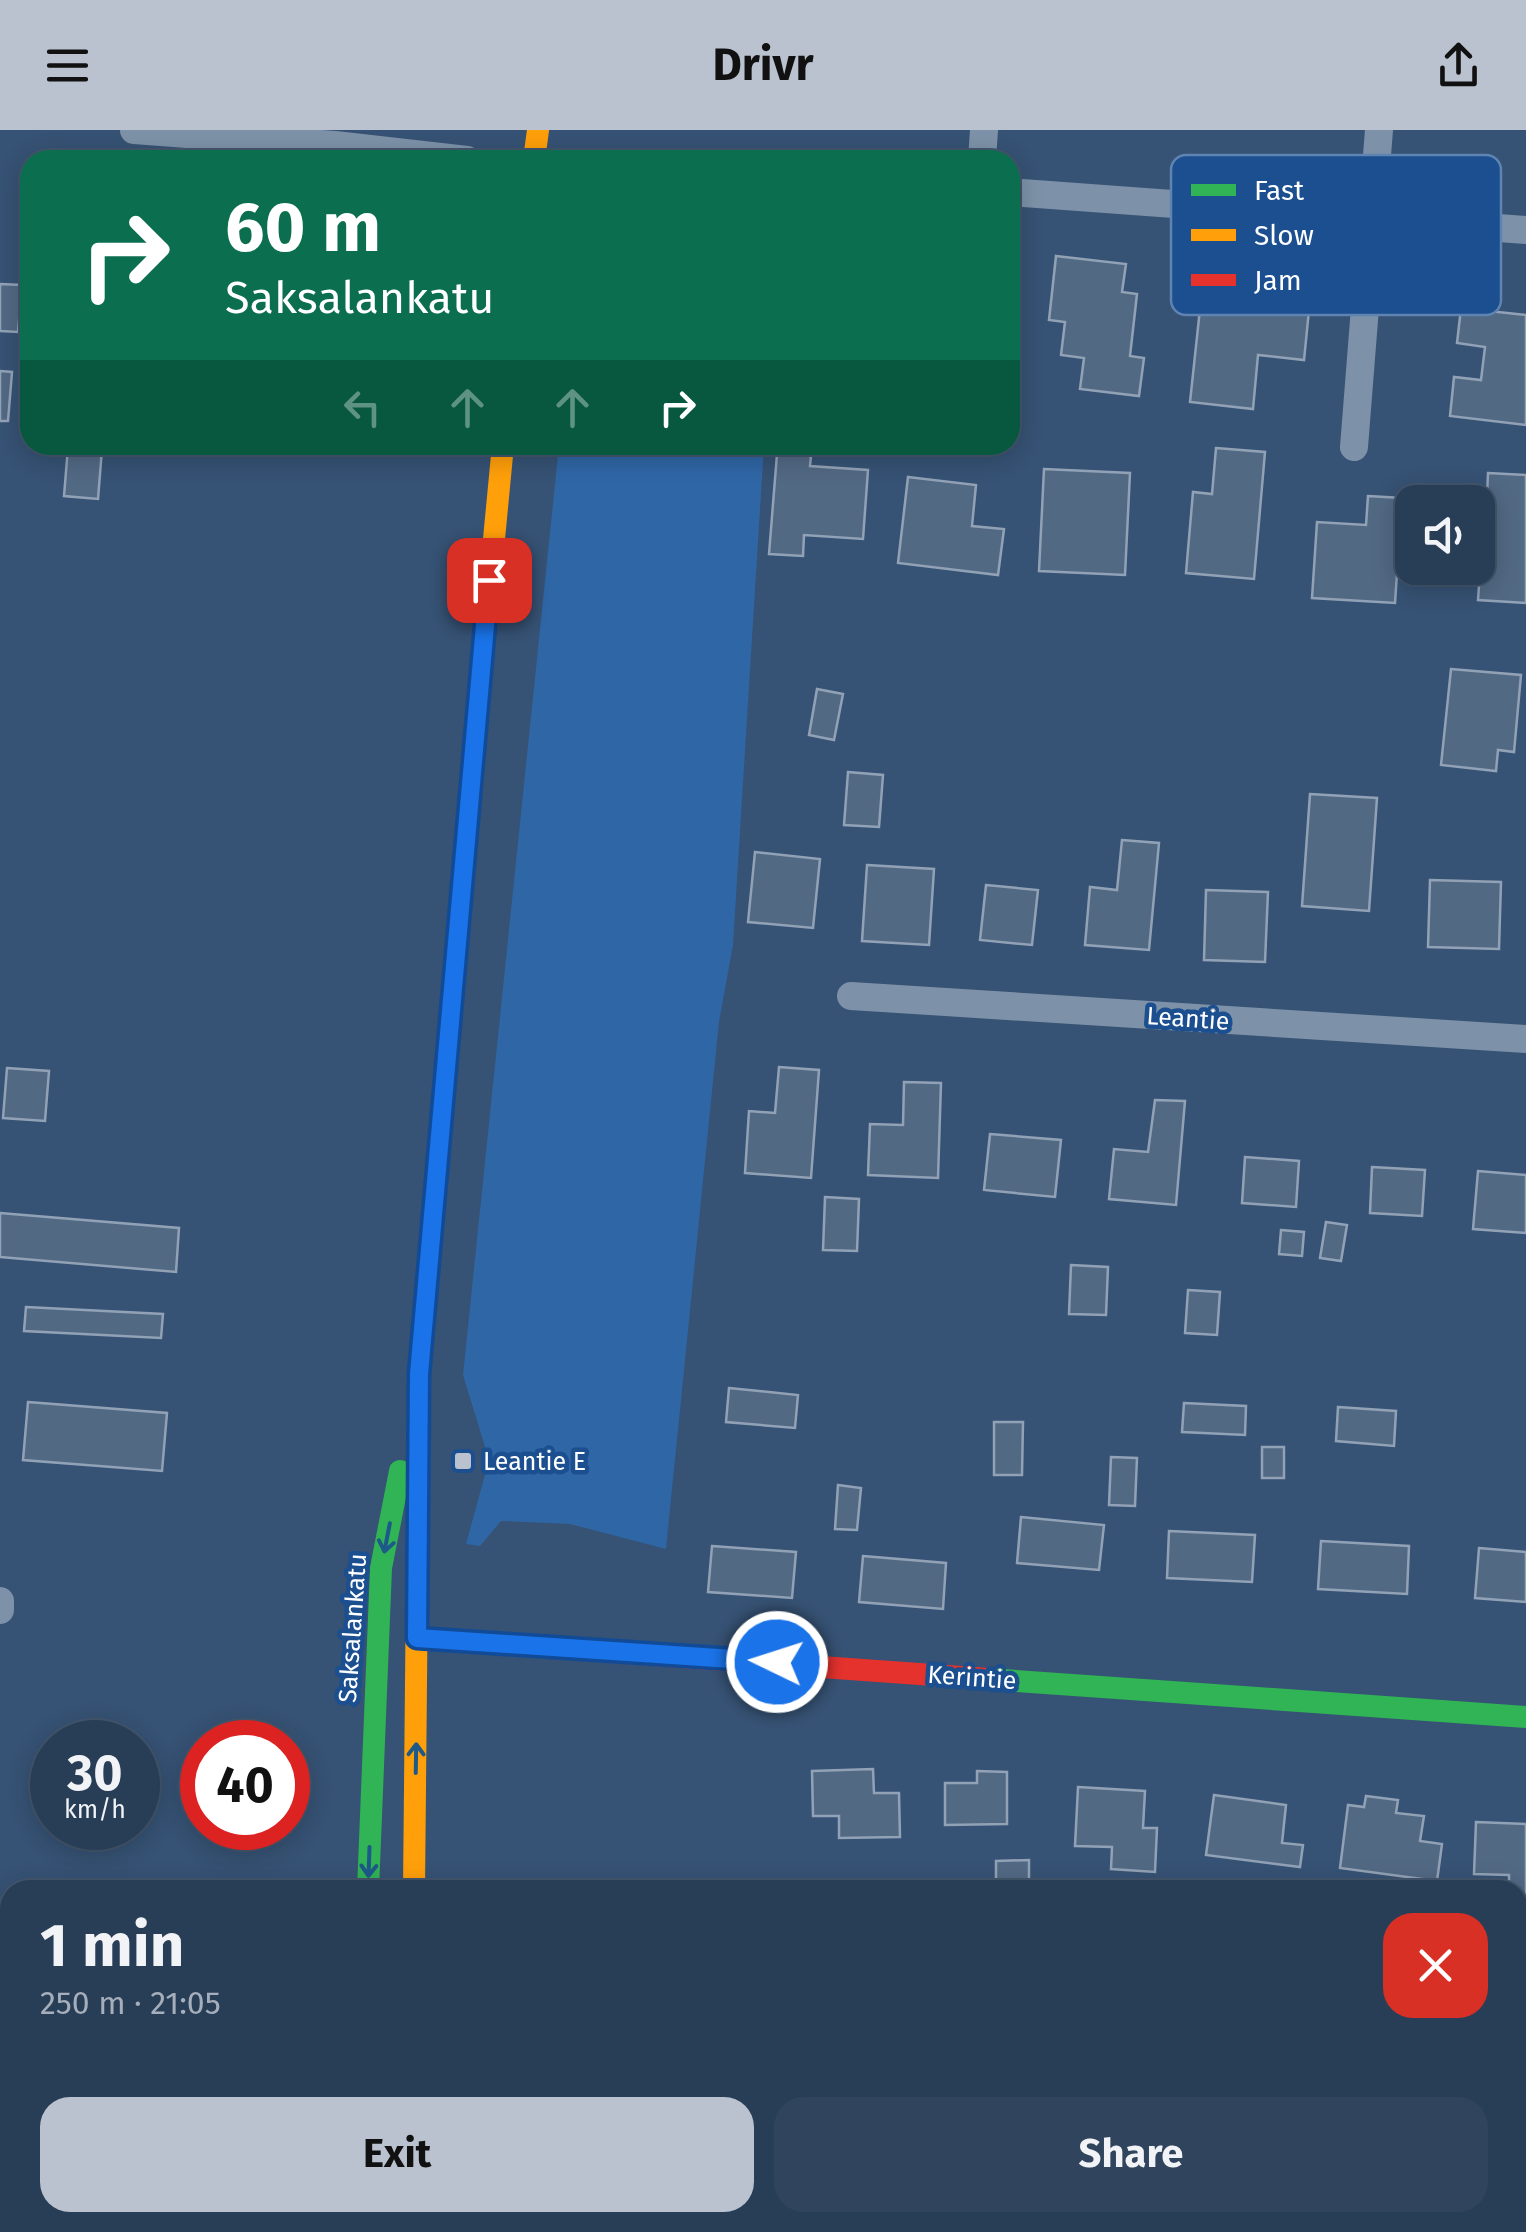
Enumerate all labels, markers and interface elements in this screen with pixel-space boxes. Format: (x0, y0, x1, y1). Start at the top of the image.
icon: menu (40, 38, 95, 93)
text: Drivr (712, 38, 814, 92)
icon: share (1431, 38, 1486, 93)
legend (1171, 155, 1501, 315)
text: Fast (1254, 174, 1305, 207)
text: 60 m (225, 186, 381, 270)
icon: right (60, 190, 190, 320)
text: Slow (1254, 219, 1314, 252)
text: Jam (1254, 264, 1302, 297)
text: Saksalankatu (225, 271, 495, 325)
icon: left (335, 380, 390, 435)
icon: ahead (440, 380, 495, 435)
icon: ahead (545, 380, 600, 435)
icon: right (650, 380, 705, 435)
map controls (1395, 485, 1495, 585)
button: sound (1395, 485, 1495, 585)
pin (447, 538, 532, 623)
icon: arrive (462, 553, 517, 608)
street label: Leantie (1145, 1001, 1230, 1037)
place label: Leantie E (483, 1447, 586, 1477)
marker: Leantie E (452, 1450, 474, 1472)
one-way arrow (377, 1521, 396, 1554)
street label: Saksalankatu (333, 1552, 373, 1704)
position arrow (725, 1610, 829, 1714)
street label: Kerintie (926, 1660, 1017, 1696)
speed limit sign: 40 (180, 1720, 310, 1850)
one-way arrow (406, 1742, 425, 1774)
text: 30 (67, 1743, 123, 1803)
text: km/h (64, 1795, 126, 1825)
one-way arrow (360, 1845, 379, 1877)
text: 1 min (40, 1910, 184, 1982)
button: close (1383, 1913, 1488, 2018)
text: 250 m · 21:05 (40, 1984, 221, 2022)
button: Exit (40, 2097, 754, 2212)
button: Share (774, 2097, 1488, 2212)

